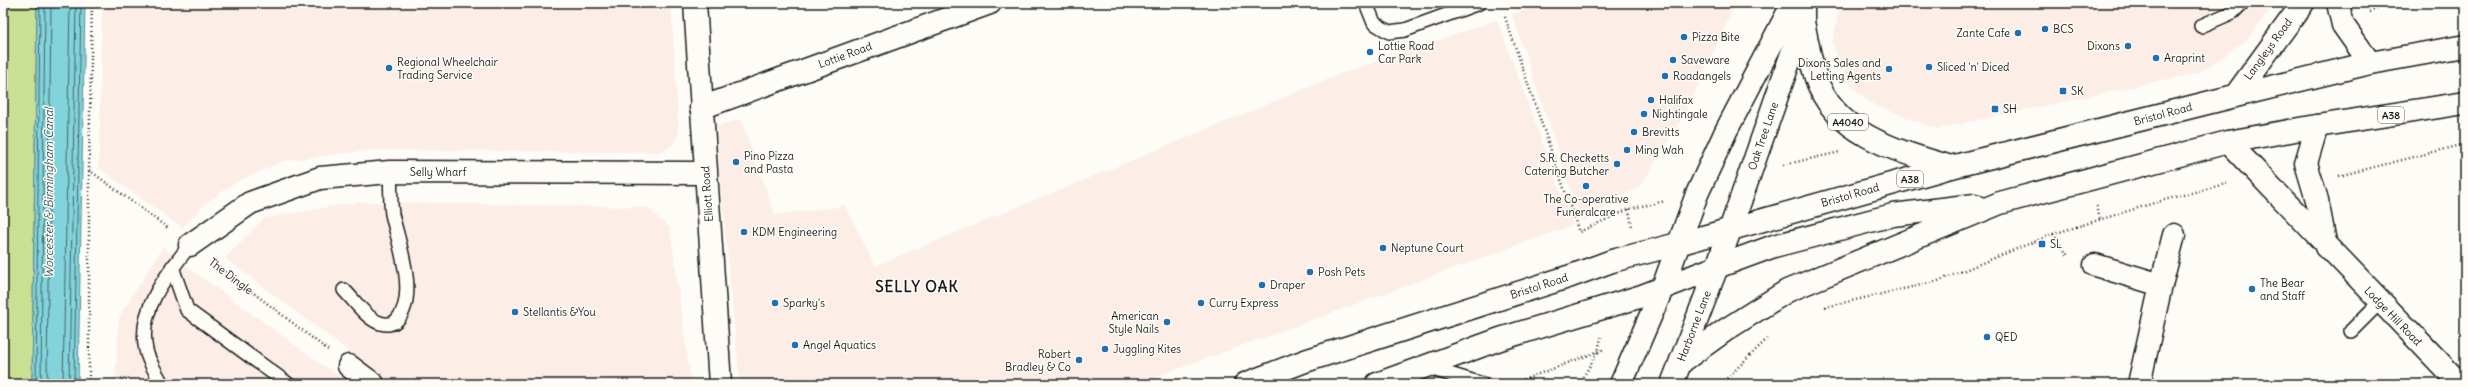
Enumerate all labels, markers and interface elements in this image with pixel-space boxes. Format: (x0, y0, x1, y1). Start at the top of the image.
street label: Langleys Road (2241, 15, 2295, 83)
place label: BCS (2053, 22, 2074, 36)
marker: BCS (2040, 24, 2050, 34)
place label: Zante Cafe (1957, 26, 2010, 40)
marker: Zante Cafe (2013, 28, 2023, 38)
place label: Pizza Bite (1692, 30, 1740, 44)
marker: Pizza Bite (1679, 32, 1689, 42)
street label: Lottie Road (816, 39, 874, 71)
place label: Lottie Road Car Park (1378, 39, 1435, 66)
place label: Dixons (2087, 39, 2120, 53)
marker: Dixons (2123, 41, 2133, 51)
marker: Lottie Road Car Park (1365, 47, 1375, 57)
place label: Araprint (2164, 51, 2205, 65)
place label: Saveware (1681, 53, 1730, 67)
marker: Araprint (2151, 53, 2161, 63)
place label: Regional Wheelchair Trading Service (397, 55, 499, 82)
marker: Saveware (1668, 55, 1678, 65)
place label: Dixons Sales and Letting Agents (1798, 56, 1882, 83)
place label: Sliced 'n' Diced (1937, 60, 2010, 74)
marker: Sliced 'n' Diced (1924, 62, 1934, 72)
marker: Regional Wheelchair Trading Service (384, 63, 394, 73)
marker: Dixons Sales and Letting Agents (1884, 64, 1894, 74)
place label: Roadangels (1673, 69, 1731, 83)
marker: Roadangels (1660, 71, 1670, 81)
place label: SK (2071, 84, 2084, 98)
marker: SK (2058, 86, 2068, 96)
place label: Halifax (1659, 93, 1694, 107)
marker: Halifax (1646, 95, 1656, 105)
street label: Bristol Road (2132, 99, 2194, 129)
street label: Oak Tree Lane (1745, 100, 1781, 172)
place label: SH (2003, 102, 2017, 116)
marker: SH (1990, 104, 2000, 114)
water label: Worcester & Birmingham Canal (41, 105, 56, 278)
place label: Nightingale (1652, 107, 1708, 121)
road number: A38 (2378, 107, 2404, 123)
marker: Nightingale (1639, 109, 1649, 119)
road number: A4040 (1828, 114, 1868, 130)
place label: Brevitts (1642, 125, 1680, 139)
marker: Brevitts (1629, 127, 1639, 137)
place label: Ming Wah (1635, 143, 1684, 157)
marker: Ming Wah (1622, 145, 1632, 155)
place label: Pino Pizza and Pasta (744, 149, 794, 176)
place label: S.R. Checketts Catering Butcher (1524, 151, 1609, 178)
marker: Pino Pizza and Pasta (731, 157, 741, 167)
marker: S.R. Checketts Catering Butcher (1612, 159, 1622, 169)
street label: Selly Wharf (410, 165, 467, 179)
street label: Elliott Road (698, 165, 716, 222)
road number: A38 (1897, 171, 1923, 187)
street label: Bristol Road (1819, 180, 1881, 210)
marker: The Co-operative Funeralcare (1581, 181, 1591, 191)
place label: The Co-operative Funeralcare (1543, 192, 1629, 219)
place label: KDM Engineering (752, 225, 837, 239)
marker: KDM Engineering (739, 227, 749, 237)
place label: SL (2050, 237, 2062, 251)
marker: SL (2037, 239, 2047, 249)
place label: Neptune Court (1391, 241, 1464, 255)
marker: Neptune Court (1378, 243, 1388, 253)
street label: The Dingle (206, 255, 256, 297)
place label: Posh Pets (1318, 265, 1365, 279)
marker: Posh Pets (1305, 267, 1315, 277)
street label: Bristol Road (1508, 270, 1570, 302)
place label: The Bear and Staff (2260, 276, 2305, 303)
district label: SELLY OAK (875, 277, 959, 296)
place label: Draper (1270, 278, 1306, 292)
marker: Draper (1257, 280, 1267, 290)
street label: Lodge Hill Road (2361, 283, 2425, 349)
marker: The Bear and Staff (2247, 284, 2257, 294)
street label: Harborne Lane (1674, 289, 1714, 363)
place label: Sparky's (783, 296, 825, 310)
place label: Curry Express (1209, 296, 1279, 310)
marker: Sparky's (770, 298, 780, 308)
marker: Curry Express (1196, 298, 1206, 308)
place label: Stellantis &You (523, 305, 597, 319)
marker: Stellantis &You (510, 307, 520, 317)
place label: American Style Nails (1108, 309, 1159, 336)
marker: American Style Nails (1162, 317, 1172, 327)
place label: QED (1995, 330, 2018, 344)
marker: QED (1982, 332, 1992, 342)
place label: Angel Aquatics (803, 338, 876, 352)
marker: Angel Aquatics (790, 340, 800, 350)
place label: Juggling Kites (1113, 342, 1181, 356)
marker: Juggling Kites (1100, 344, 1110, 354)
place label: Robert Bradley & Co (1005, 347, 1071, 374)
marker: Robert Bradley & Co (1074, 355, 1084, 365)

